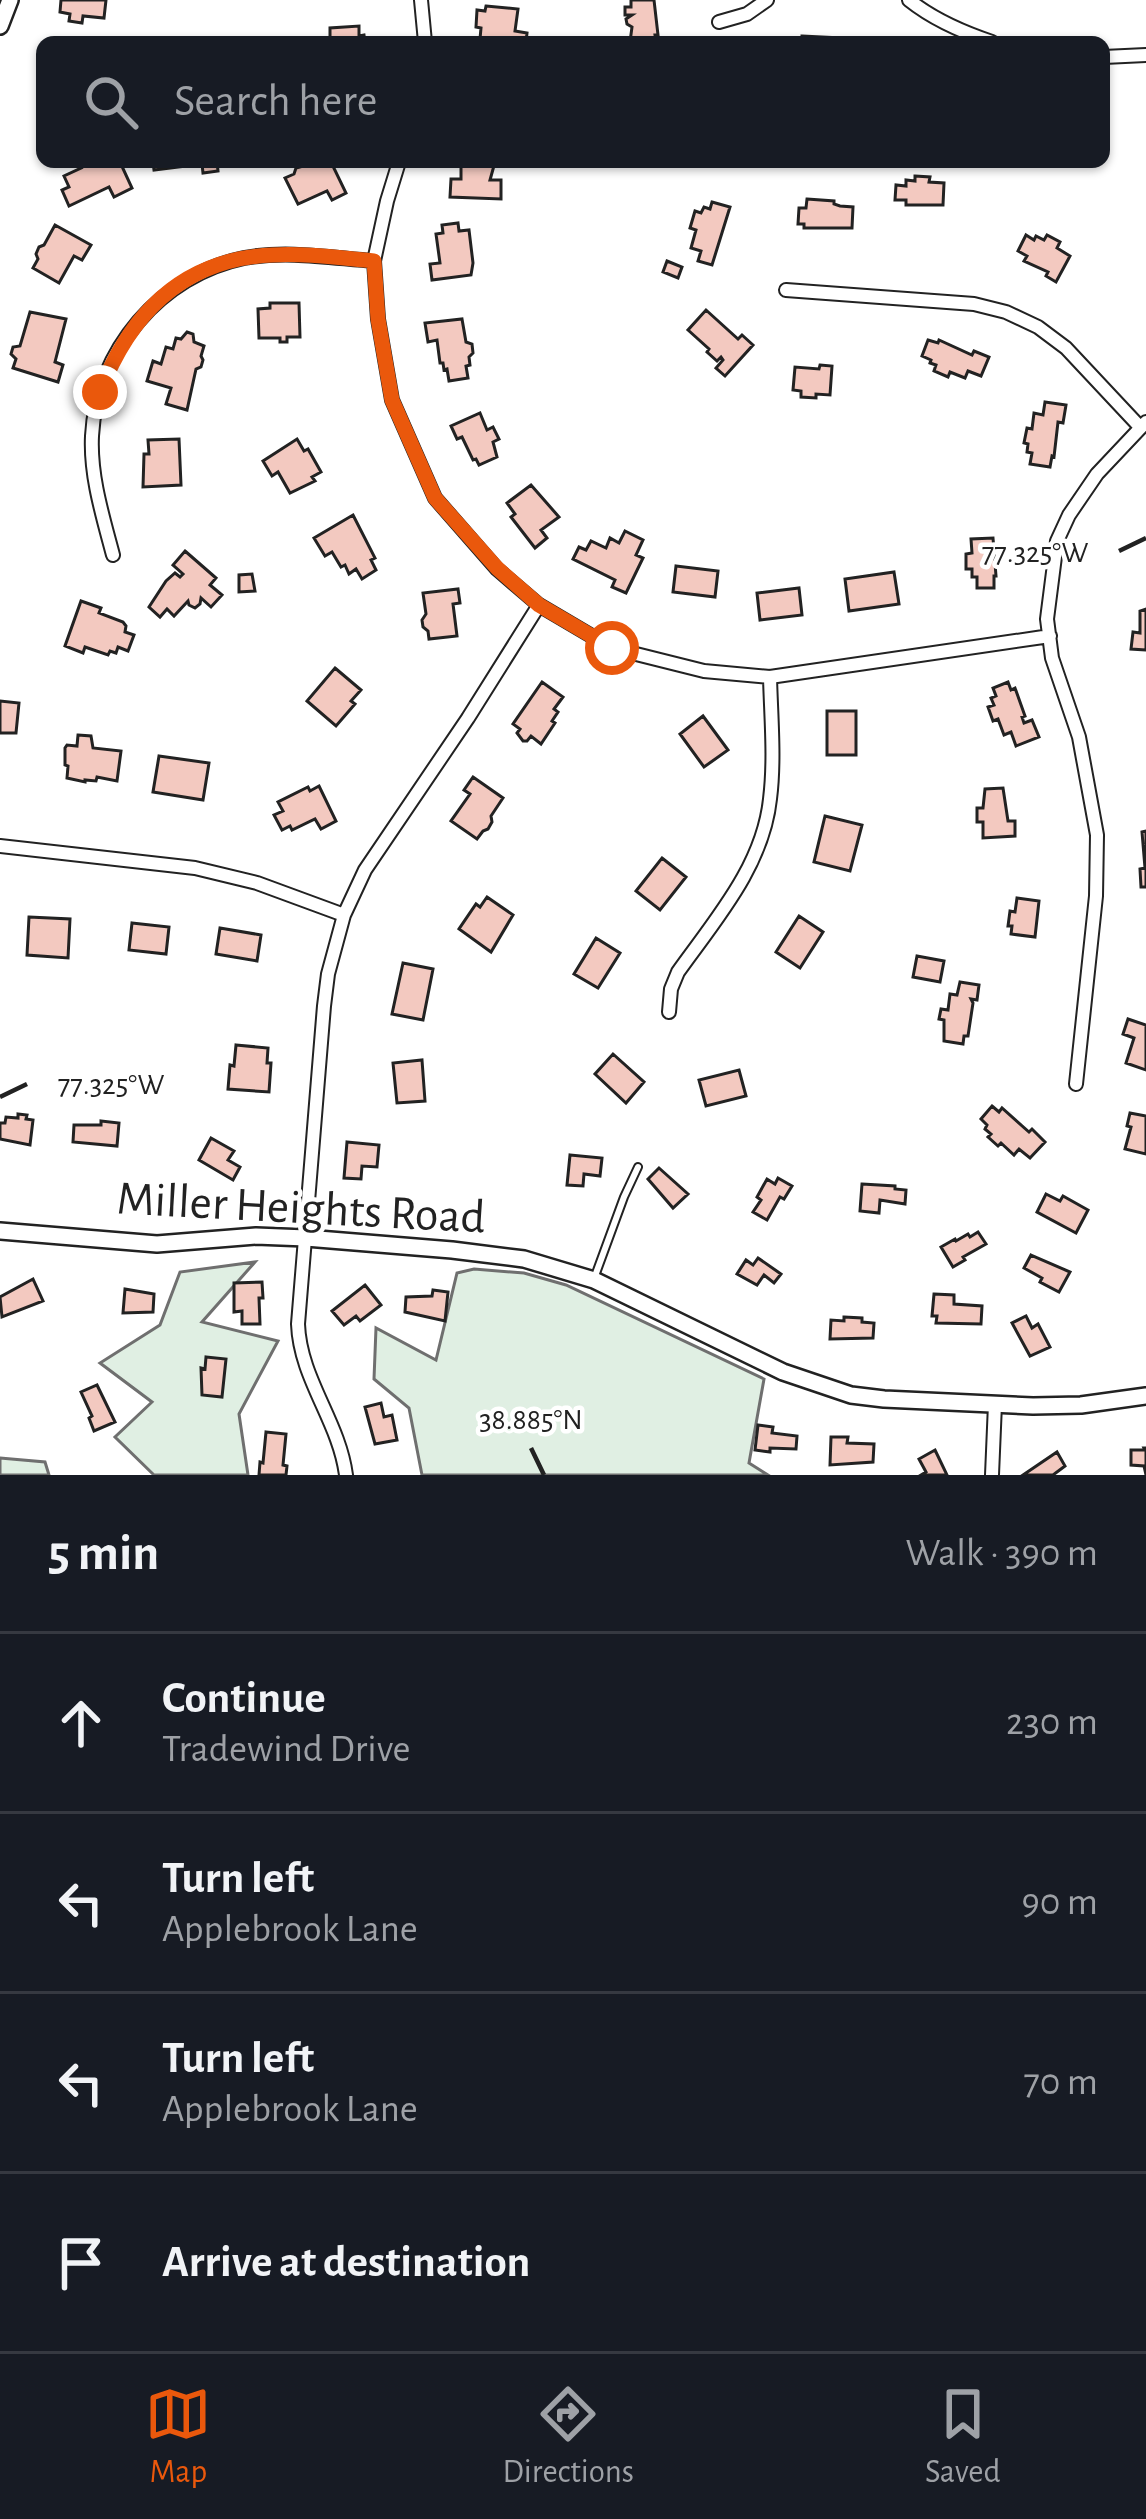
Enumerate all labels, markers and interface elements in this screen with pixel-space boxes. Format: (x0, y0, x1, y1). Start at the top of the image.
search box (36, 36, 1110, 168)
icon: search (78, 69, 144, 135)
text: Search here (174, 79, 377, 124)
route end (73, 365, 127, 419)
text: 77.325°W (982, 538, 1088, 568)
route start (585, 621, 639, 675)
text: 77.325°W (58, 1070, 164, 1100)
street label: Miller Heights Road (115, 1175, 487, 1243)
text: 38.885°N (479, 1405, 583, 1435)
text: 5 min (48, 1528, 159, 1579)
text: Walk · 390 m (905, 1534, 1098, 1573)
text: Continue (162, 1676, 326, 1721)
icon: ahead (48, 1690, 114, 1756)
text: 230 m (1006, 1703, 1098, 1742)
text: Tradewind Drive (162, 1730, 411, 1769)
text: Turn left (162, 1856, 314, 1901)
icon: left (48, 1870, 114, 1936)
text: 90 m (1021, 1883, 1098, 1922)
text: Applebrook Lane (162, 1910, 418, 1949)
text: Turn left (162, 2036, 314, 2081)
icon: left (48, 2050, 114, 2116)
text: 70 m (1024, 2063, 1098, 2102)
text: Applebrook Lane (162, 2090, 418, 2129)
icon: arrive (48, 2230, 114, 2296)
text: Arrive at destination (162, 2240, 530, 2285)
tab: Map (145, 2381, 211, 2493)
tab: Directions (502, 2381, 634, 2493)
tab: Saved (925, 2381, 1000, 2493)

